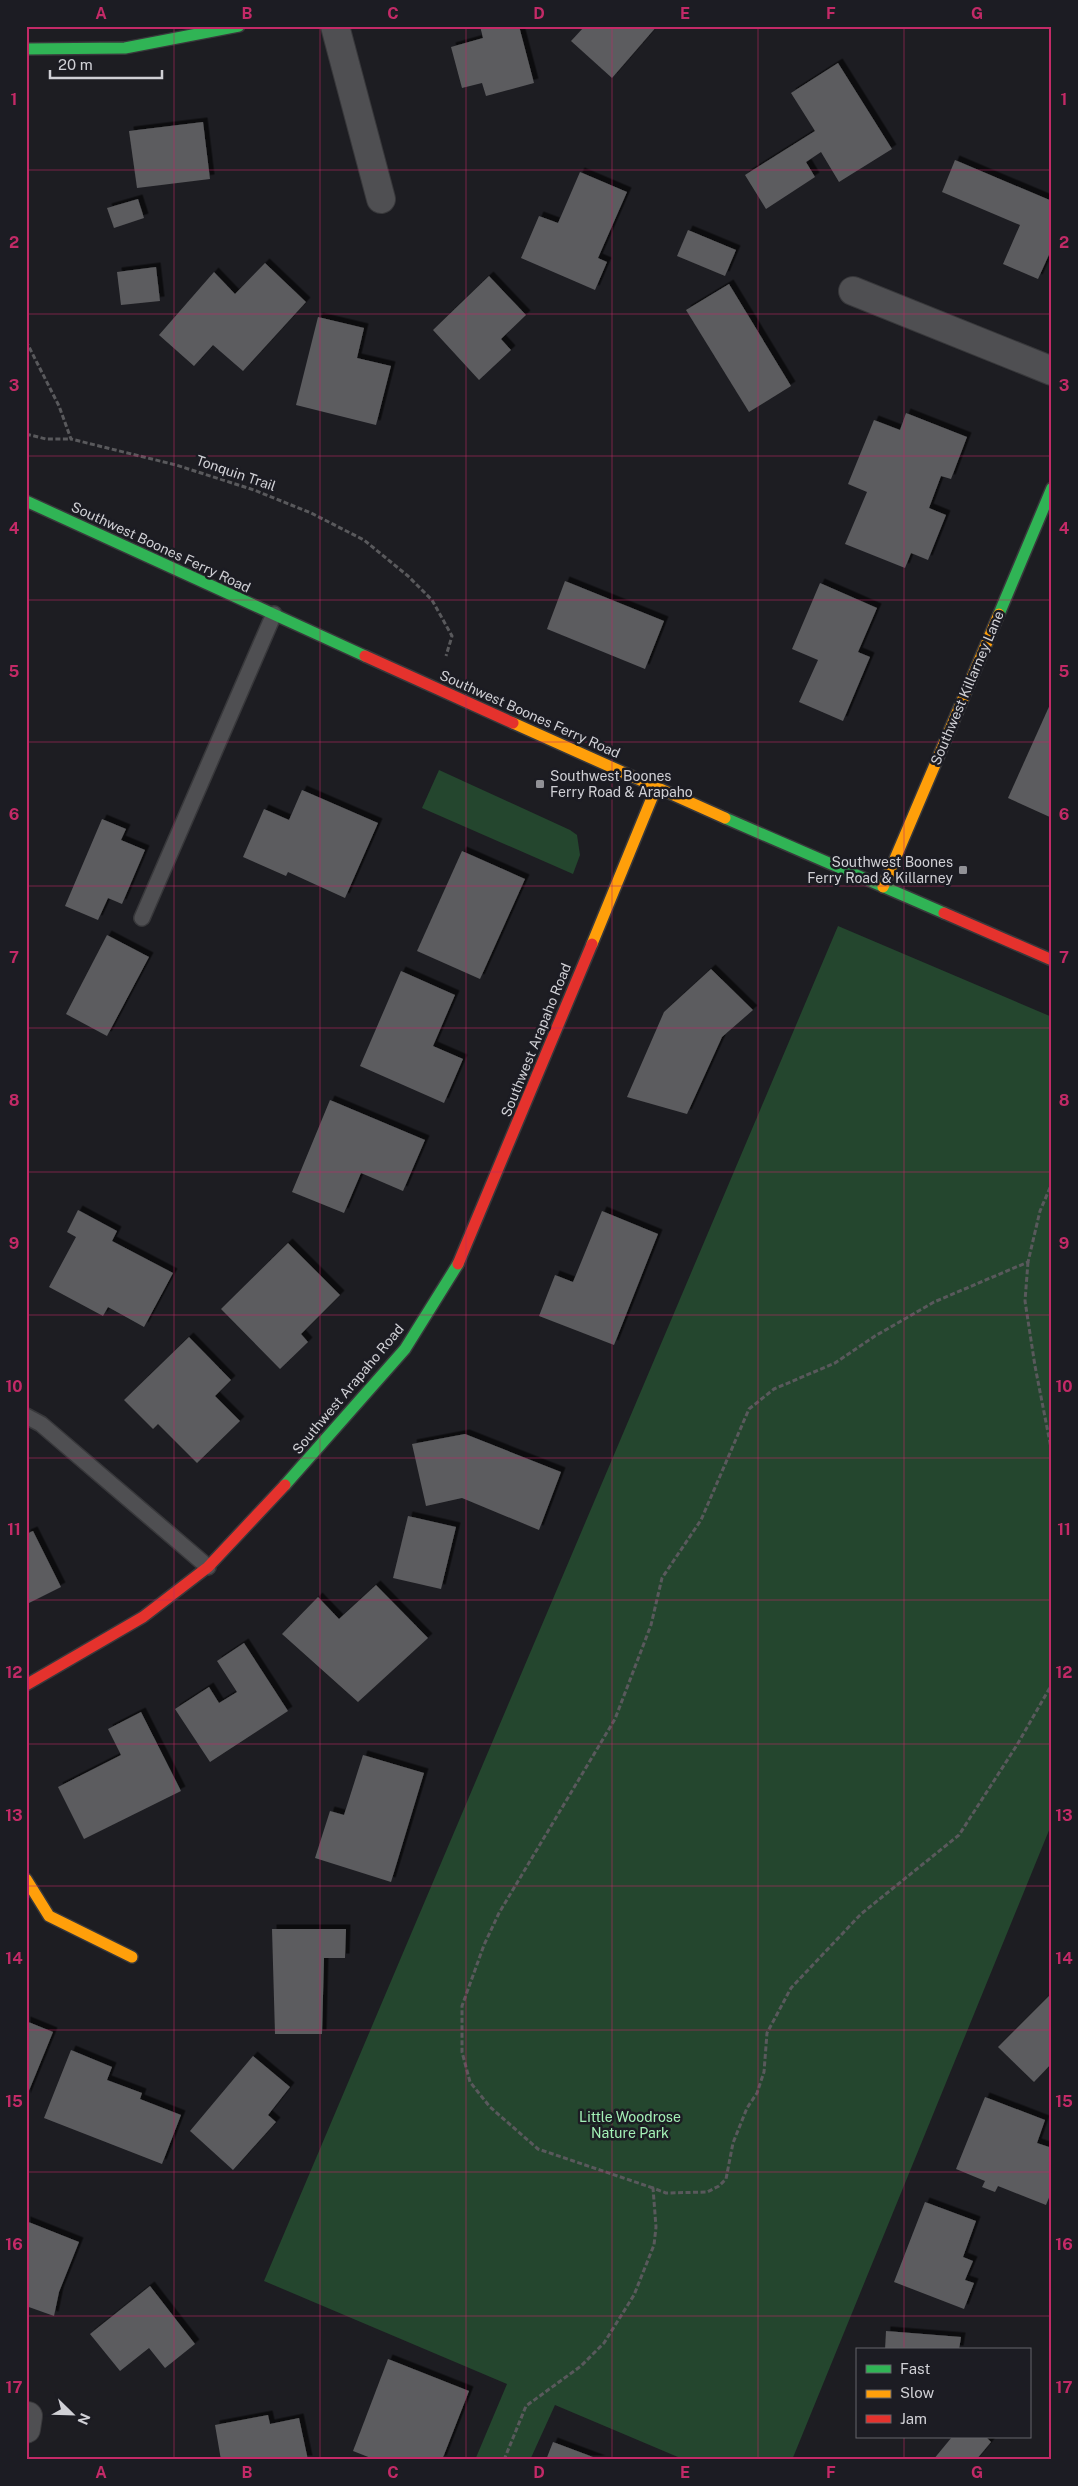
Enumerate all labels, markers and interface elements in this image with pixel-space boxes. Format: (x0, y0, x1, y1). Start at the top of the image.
text: A (95, 4, 107, 23)
text: B (242, 4, 253, 23)
text: C (387, 4, 399, 23)
text: D (533, 4, 545, 23)
text: E (680, 4, 690, 23)
text: F (826, 4, 836, 23)
text: G (971, 4, 983, 23)
scale bar (50, 48, 162, 80)
text: 20 m (58, 56, 93, 73)
text: 1 (11, 90, 17, 109)
text: 1 (1061, 90, 1067, 109)
text: 2 (9, 233, 19, 252)
text: 2 (1059, 233, 1069, 252)
text: 3 (9, 376, 19, 395)
text: 3 (1059, 376, 1069, 395)
street label: Tonquin Trail (194, 452, 278, 494)
street label: Southwest Boones Ferry Road (69, 498, 253, 596)
text: 4 (9, 519, 20, 538)
text: 4 (1059, 519, 1070, 538)
street label: Southwest Killarney Lane (927, 608, 1007, 768)
text: 5 (9, 662, 20, 681)
text: 5 (1059, 662, 1070, 681)
street label: Southwest Boones Ferry Road (437, 667, 623, 761)
place label: Southwest Boones Ferry Road & Arapaho (550, 768, 693, 800)
marker: Southwest Boones Ferry Road & Arapaho (534, 778, 546, 790)
text: 6 (9, 805, 19, 824)
text: 6 (1059, 805, 1069, 824)
place label: Southwest Boones Ferry Road & Killarney (807, 854, 953, 886)
marker: Southwest Boones Ferry Road & Killarney (957, 864, 969, 876)
text: 7 (9, 948, 19, 967)
text: 7 (1059, 948, 1069, 967)
street label: Southwest Arapaho Road (498, 961, 574, 1119)
text: 8 (9, 1091, 20, 1110)
text: 8 (1059, 1091, 1070, 1110)
text: 9 (9, 1234, 19, 1253)
text: 9 (1059, 1234, 1069, 1253)
street label: Southwest Arapaho Road (289, 1321, 407, 1457)
text: 10 (5, 1377, 23, 1396)
text: 10 (1055, 1377, 1073, 1396)
text: 11 (7, 1520, 21, 1539)
text: 11 (1057, 1520, 1071, 1539)
text: 12 (5, 1663, 23, 1682)
text: 12 (1055, 1663, 1073, 1682)
text: 13 (5, 1806, 23, 1825)
text: 13 (1055, 1806, 1073, 1825)
text: 14 (5, 1949, 23, 1968)
text: 14 (1055, 1949, 1073, 1968)
text: 15 (5, 2092, 23, 2111)
text: 15 (1055, 2092, 1073, 2111)
park label: Little Woodrose Nature Park (579, 2109, 681, 2141)
text: 16 (5, 2235, 23, 2254)
text: 16 (1055, 2235, 1073, 2254)
legend (856, 2348, 1030, 2438)
text: Fast (900, 2360, 930, 2377)
text: 17 (6, 2378, 22, 2397)
text: 17 (1056, 2378, 1072, 2397)
text: Slow (900, 2384, 935, 2401)
north arrow (48, 2388, 98, 2438)
text: Jam (900, 2410, 927, 2427)
text: N (74, 2411, 93, 2427)
text: A (95, 2463, 107, 2482)
text: B (242, 2463, 253, 2482)
text: C (387, 2463, 399, 2482)
text: D (533, 2463, 545, 2482)
text: E (680, 2463, 690, 2482)
text: F (826, 2463, 836, 2482)
text: G (971, 2463, 983, 2482)

